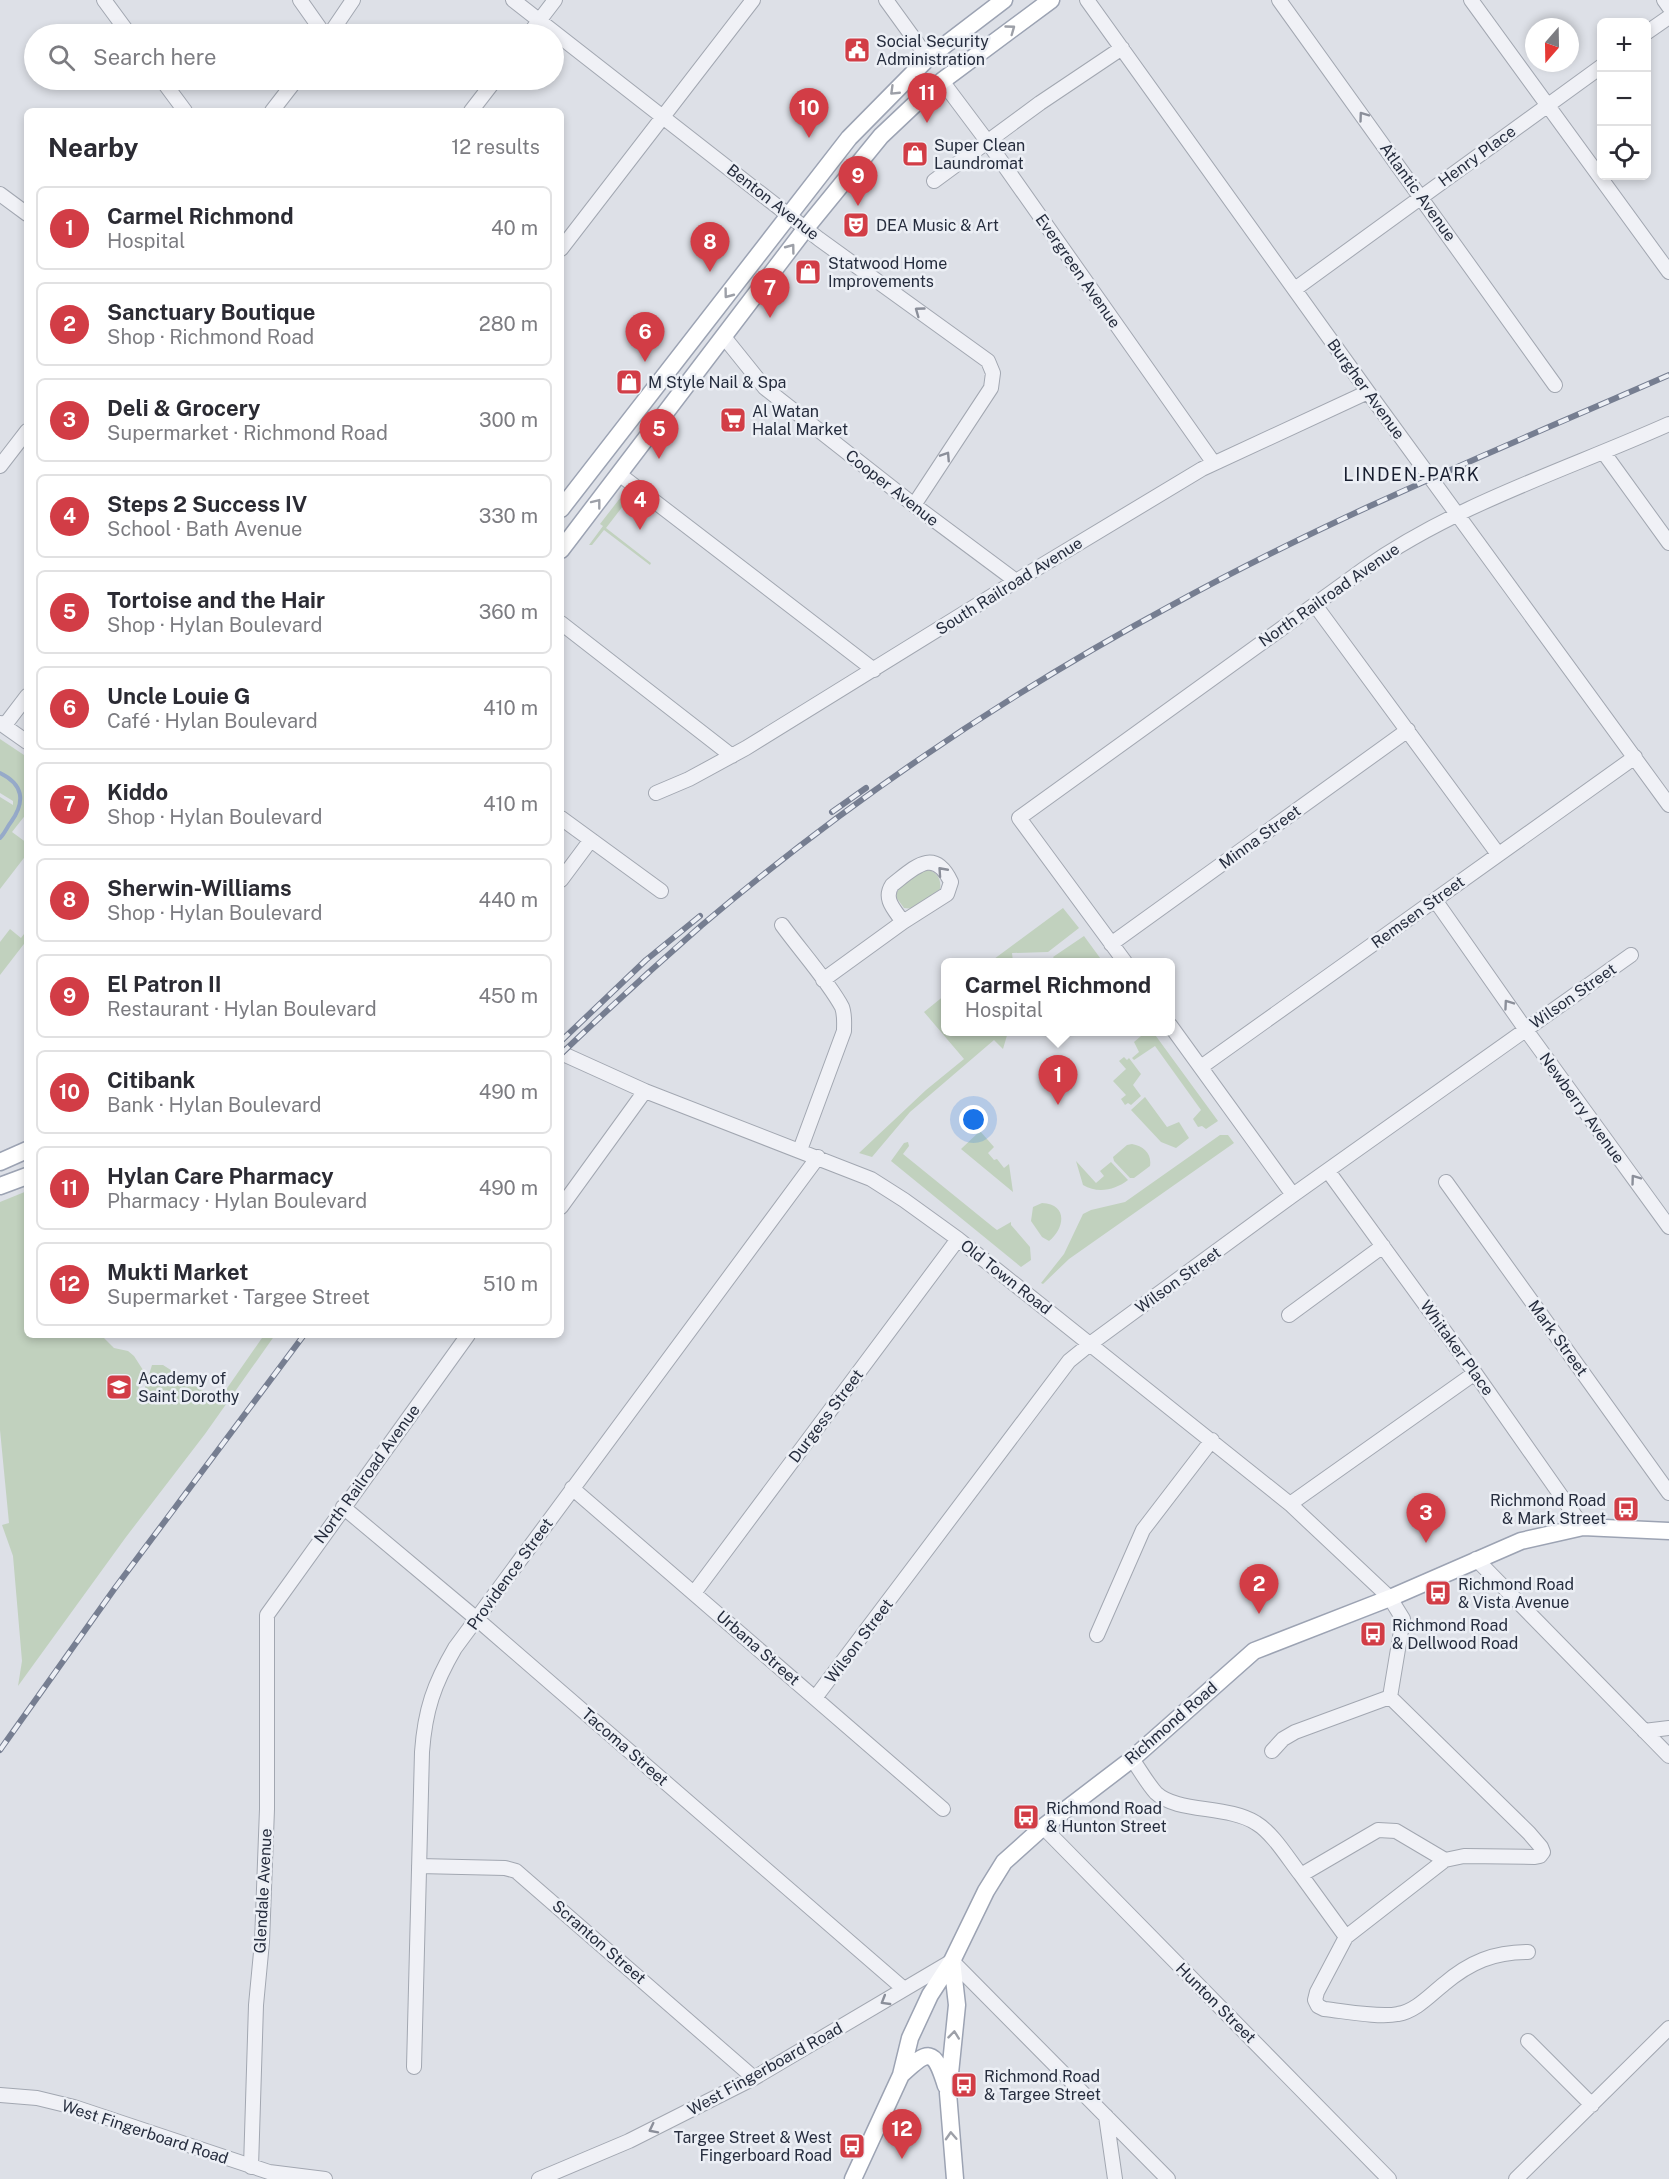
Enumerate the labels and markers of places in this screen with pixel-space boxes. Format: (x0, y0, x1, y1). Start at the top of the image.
place label: Social Security Administration (876, 32, 989, 69)
public building icon: Social Security Administration (842, 35, 872, 65)
pin: 11 (908, 74, 946, 123)
pin: 10 (790, 88, 828, 138)
place label: Super Clean Laundromat (934, 136, 1025, 173)
shop icon: Super Clean Laundromat (900, 139, 930, 169)
pin: 9 (838, 156, 878, 206)
theatre icon: DEA Music & Art (841, 210, 871, 240)
place label: DEA Music & Art (876, 216, 999, 235)
pin: 8 (690, 222, 730, 272)
place label: Statwood Home Improvements (828, 254, 947, 291)
shop icon: Statwood Home Improvements (793, 257, 823, 287)
pin: 7 (750, 268, 790, 318)
pin: 6 (626, 312, 664, 362)
shop icon: M Style Nail & Spa (614, 367, 644, 397)
place label: M Style Nail & Spa (648, 373, 786, 392)
place label: Al Watan Halal Market (752, 402, 848, 439)
supermarket icon: Al Watan Halal Market (718, 405, 748, 435)
pin: 5 (640, 410, 678, 459)
pin: 4 (620, 480, 660, 530)
pin: 1 (1038, 1056, 1078, 1105)
place label: Academy of Saint Dorothy (138, 1369, 240, 1406)
school or university icon: Academy of Saint Dorothy (104, 1372, 134, 1402)
place label: Richmond Road & Mark Street (1490, 1491, 1606, 1528)
pin: 3 (1406, 1494, 1446, 1543)
bus stop icon: Richmond Road & Mark Street (1611, 1494, 1641, 1524)
pin: 2 (1240, 1564, 1278, 1614)
place label: Richmond Road & Vista Avenue (1458, 1575, 1574, 1612)
bus stop icon: Richmond Road & Vista Avenue (1423, 1578, 1453, 1608)
place label: Richmond Road & Dellwood Road (1392, 1616, 1518, 1653)
bus stop icon: Richmond Road & Dellwood Road (1358, 1619, 1388, 1649)
place label: Richmond Road & Hunton Street (1046, 1799, 1167, 1836)
bus stop icon: Richmond Road & Hunton Street (1011, 1802, 1041, 1832)
place label: Richmond Road & Targee Street (984, 2067, 1101, 2104)
bus stop icon: Richmond Road & Targee Street (949, 2070, 979, 2100)
pin: 12 (882, 2110, 922, 2159)
place label: Targee Street & West Fingerboard Road (674, 2128, 832, 2165)
bus stop icon: Targee Street & West Fingerboard Road (837, 2131, 867, 2161)

